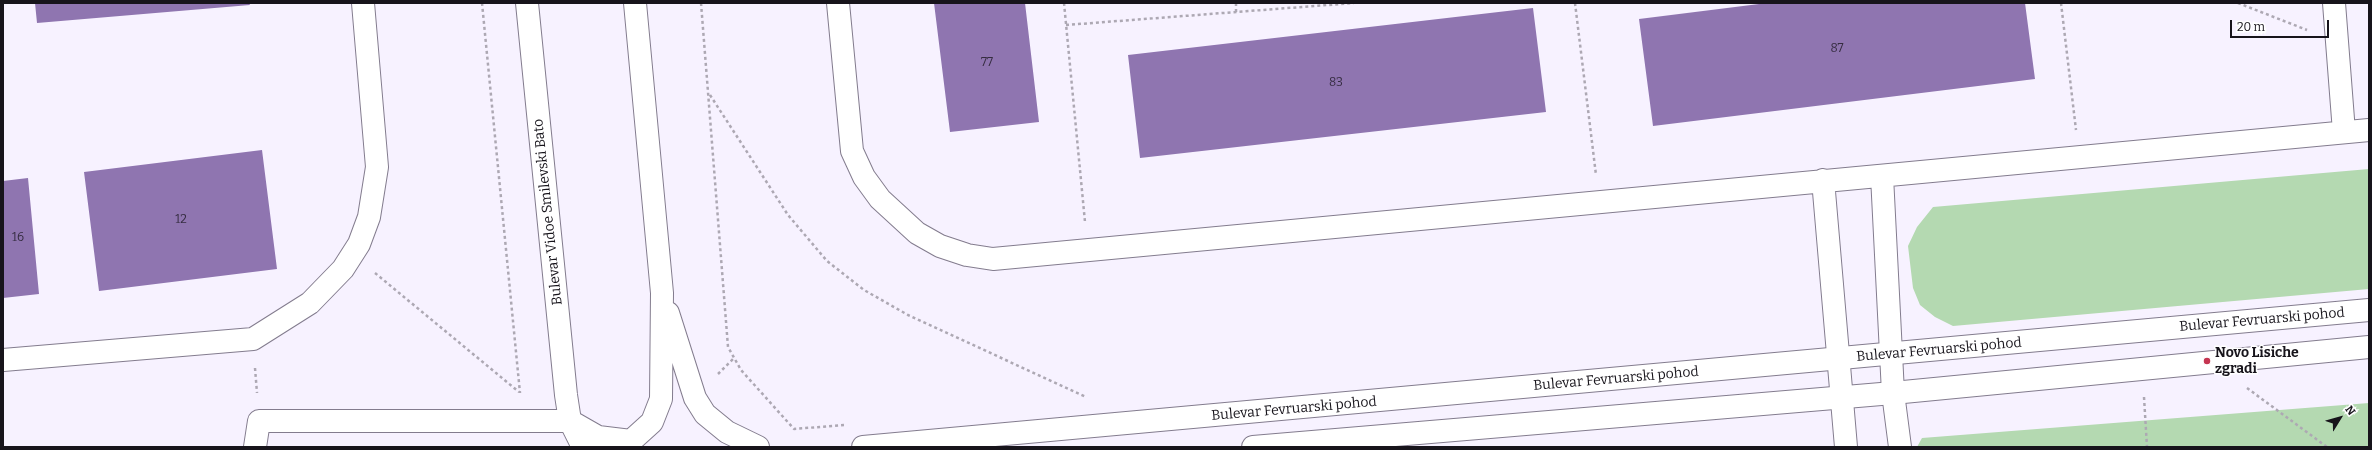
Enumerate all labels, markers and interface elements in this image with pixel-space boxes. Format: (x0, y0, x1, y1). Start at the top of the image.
scale bar (2232, 12, 2331, 38)
text: 20 m (2237, 20, 2265, 34)
house number: 87 (1830, 42, 1844, 56)
house number: 77 (981, 56, 993, 70)
house number: 83 (1329, 76, 1343, 90)
street label: Bulevar Vidoe Smilevski Bato (530, 118, 566, 306)
house number: 12 (175, 213, 187, 227)
house number: 16 (12, 231, 24, 245)
street label: Bulevar Fevruarski pohod (2179, 304, 2345, 336)
street label: Bulevar Fevruarski pohod (1856, 334, 2022, 366)
place label: Novo Lisiche zgradi (2215, 345, 2299, 378)
marker: Novo Lisiche zgradi (2202, 356, 2212, 366)
street label: Bulevar Fevruarski pohod (1533, 363, 1699, 395)
street label: Bulevar Fevruarski pohod (1211, 393, 1377, 425)
north arrow (2320, 398, 2360, 438)
text: N (2342, 403, 2358, 418)

